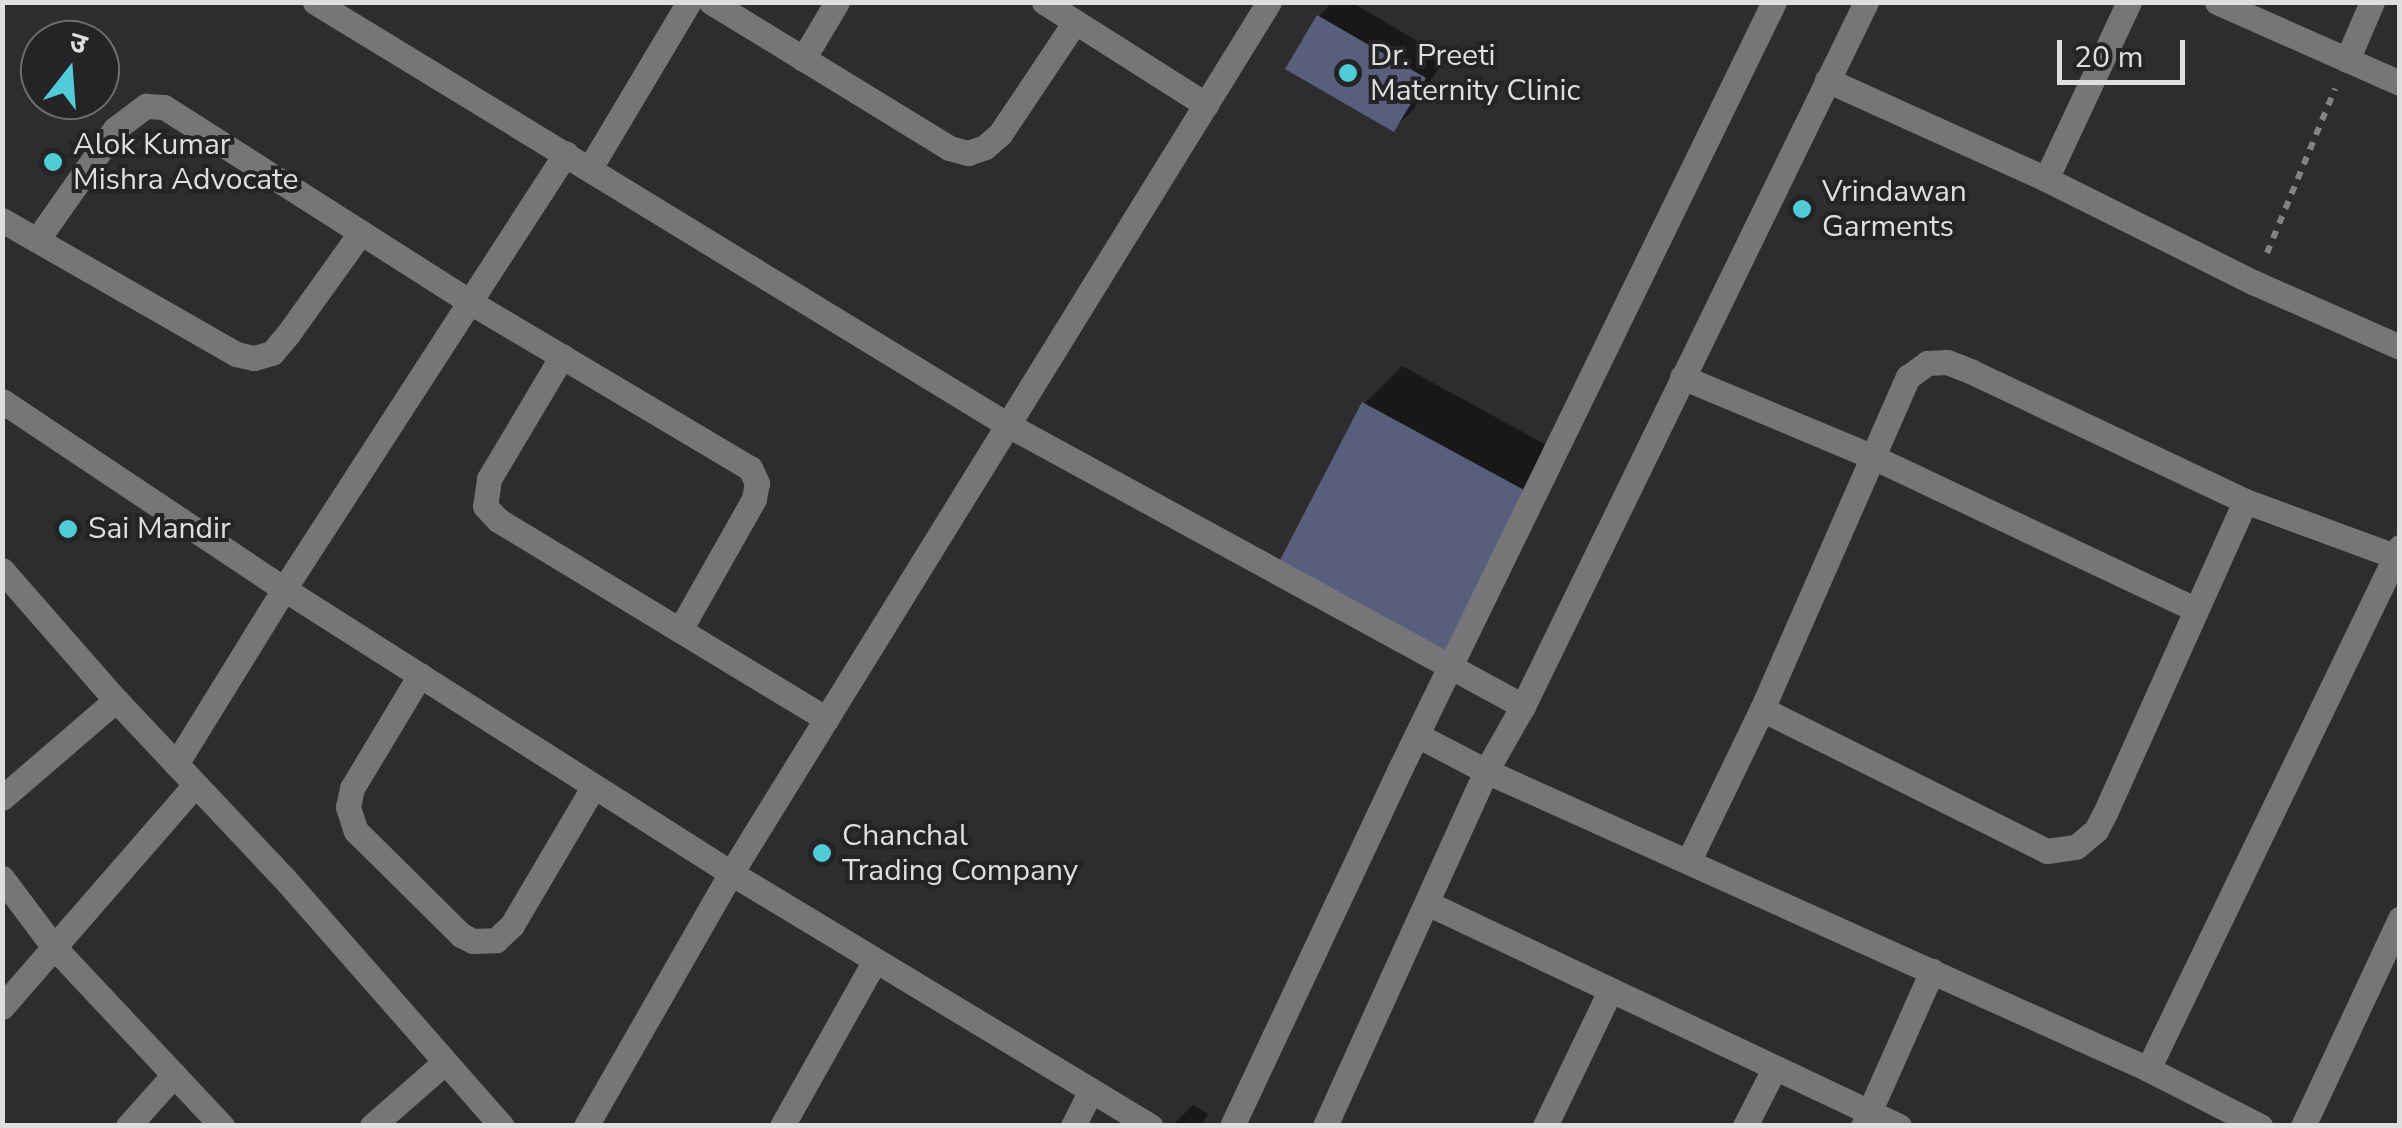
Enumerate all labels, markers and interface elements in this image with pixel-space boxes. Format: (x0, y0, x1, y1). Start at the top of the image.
north arrow (20, 20, 120, 120)
scale bar (2062, 20, 2190, 82)
text: उ (65, 23, 92, 64)
text: 20 m (2074, 37, 2143, 78)
place label: Dr. Preeti Maternity Clinic (1370, 38, 1580, 108)
marker: Dr. Preeti Maternity Clinic (1335, 60, 1361, 86)
place label: Alok Kumar Mishra Advocate (73, 127, 298, 198)
marker: Alok Kumar Mishra Advocate (42, 151, 64, 173)
place label: Vrindawan Garments (1822, 174, 1967, 244)
marker: Vrindawan Garments (1791, 198, 1813, 220)
place label: Sai Mandir (88, 511, 231, 547)
marker: Sai Mandir (57, 518, 79, 540)
place label: Chanchal Trading Company (842, 818, 1078, 888)
marker: Chanchal Trading Company (811, 842, 833, 864)

